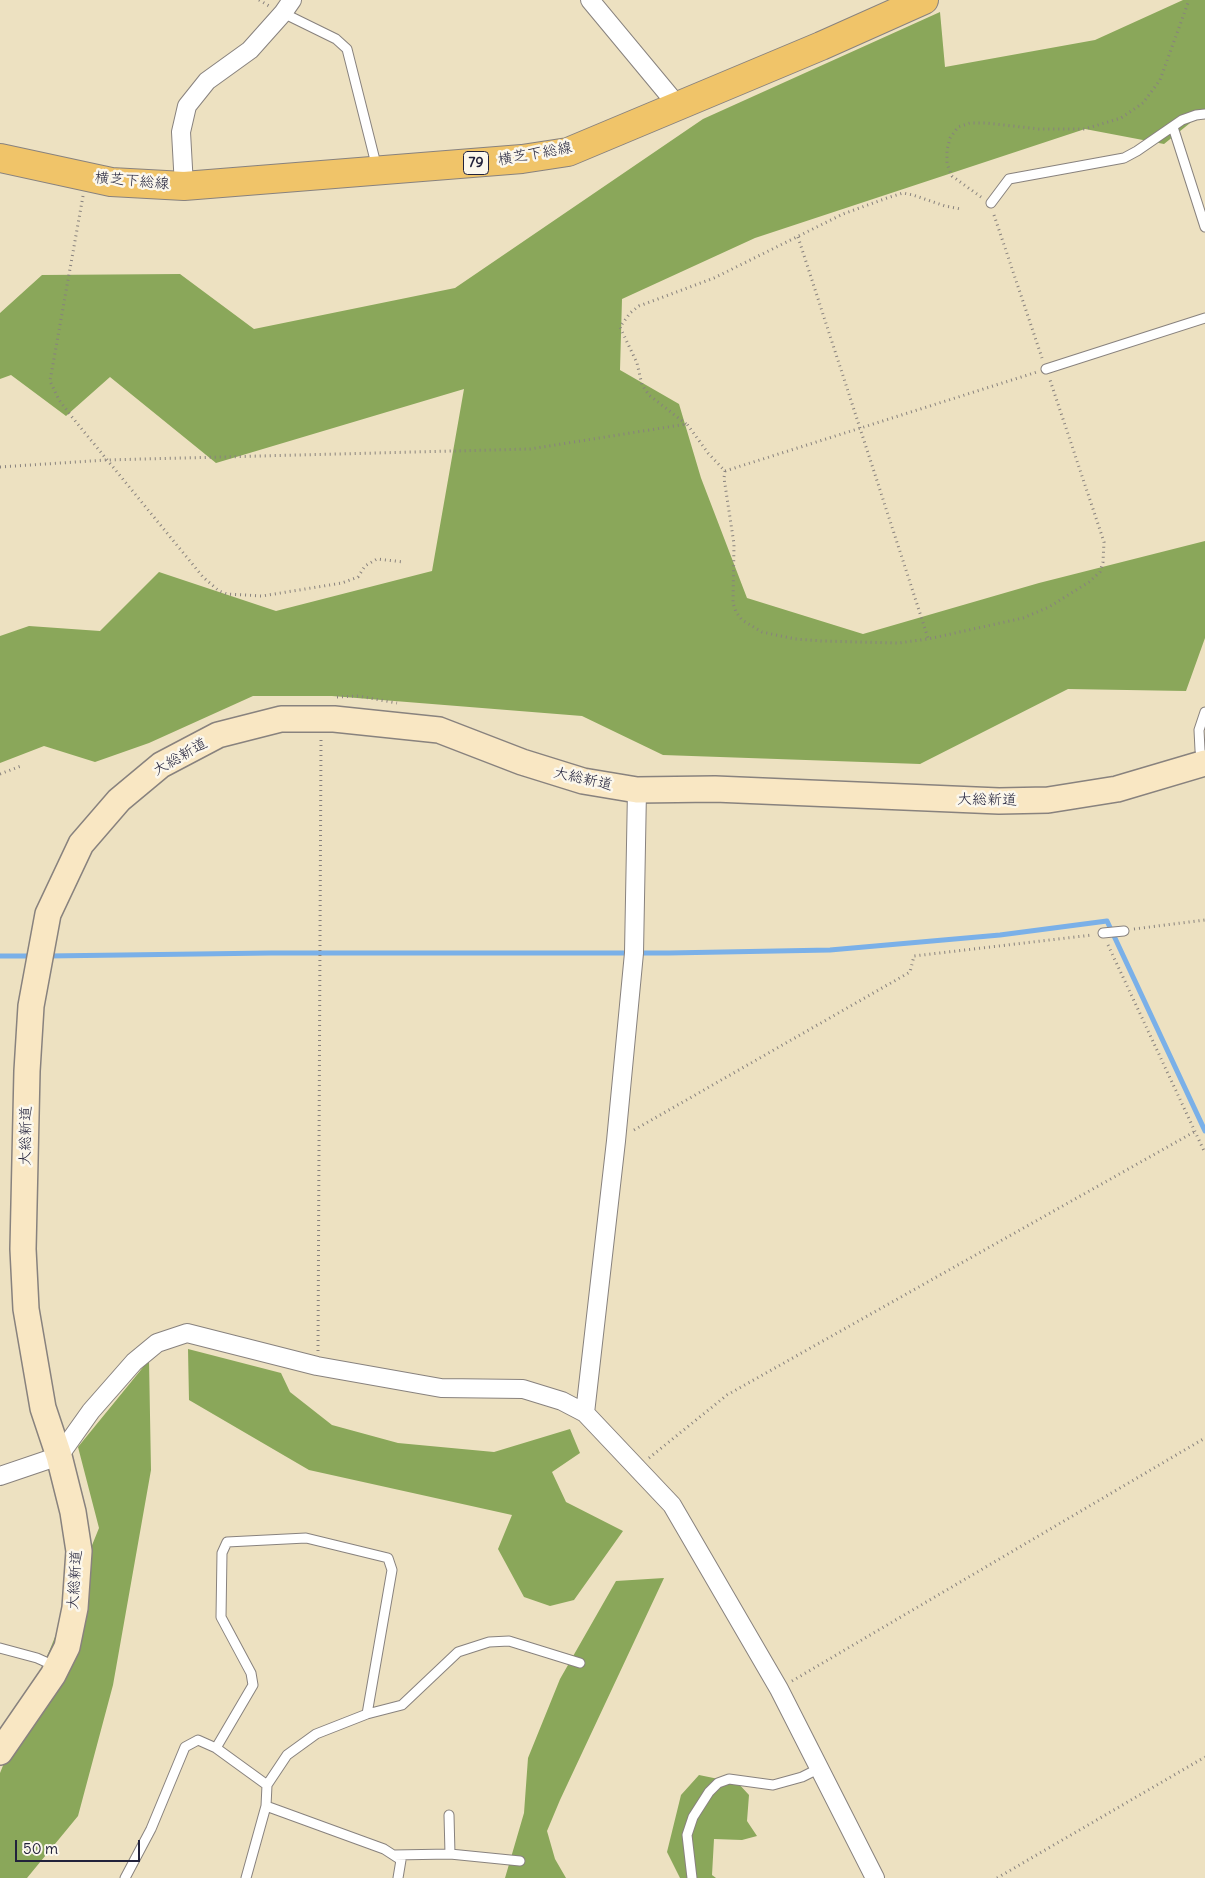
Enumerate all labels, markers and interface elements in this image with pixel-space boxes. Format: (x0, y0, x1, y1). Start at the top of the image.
street label: 横芝下総線 (497, 139, 573, 169)
road number: 79 (464, 152, 488, 174)
street label: 横芝下総線 (94, 169, 170, 193)
street label: 大総新道 (150, 734, 210, 780)
street label: 大総新道 (552, 763, 614, 795)
street label: 大総新道 (957, 790, 1017, 810)
street label: 大総新道 (16, 1106, 36, 1166)
street label: 大総新道 (64, 1549, 86, 1611)
scale bar (18, 1830, 142, 1862)
text: 50 m (23, 1839, 58, 1858)

